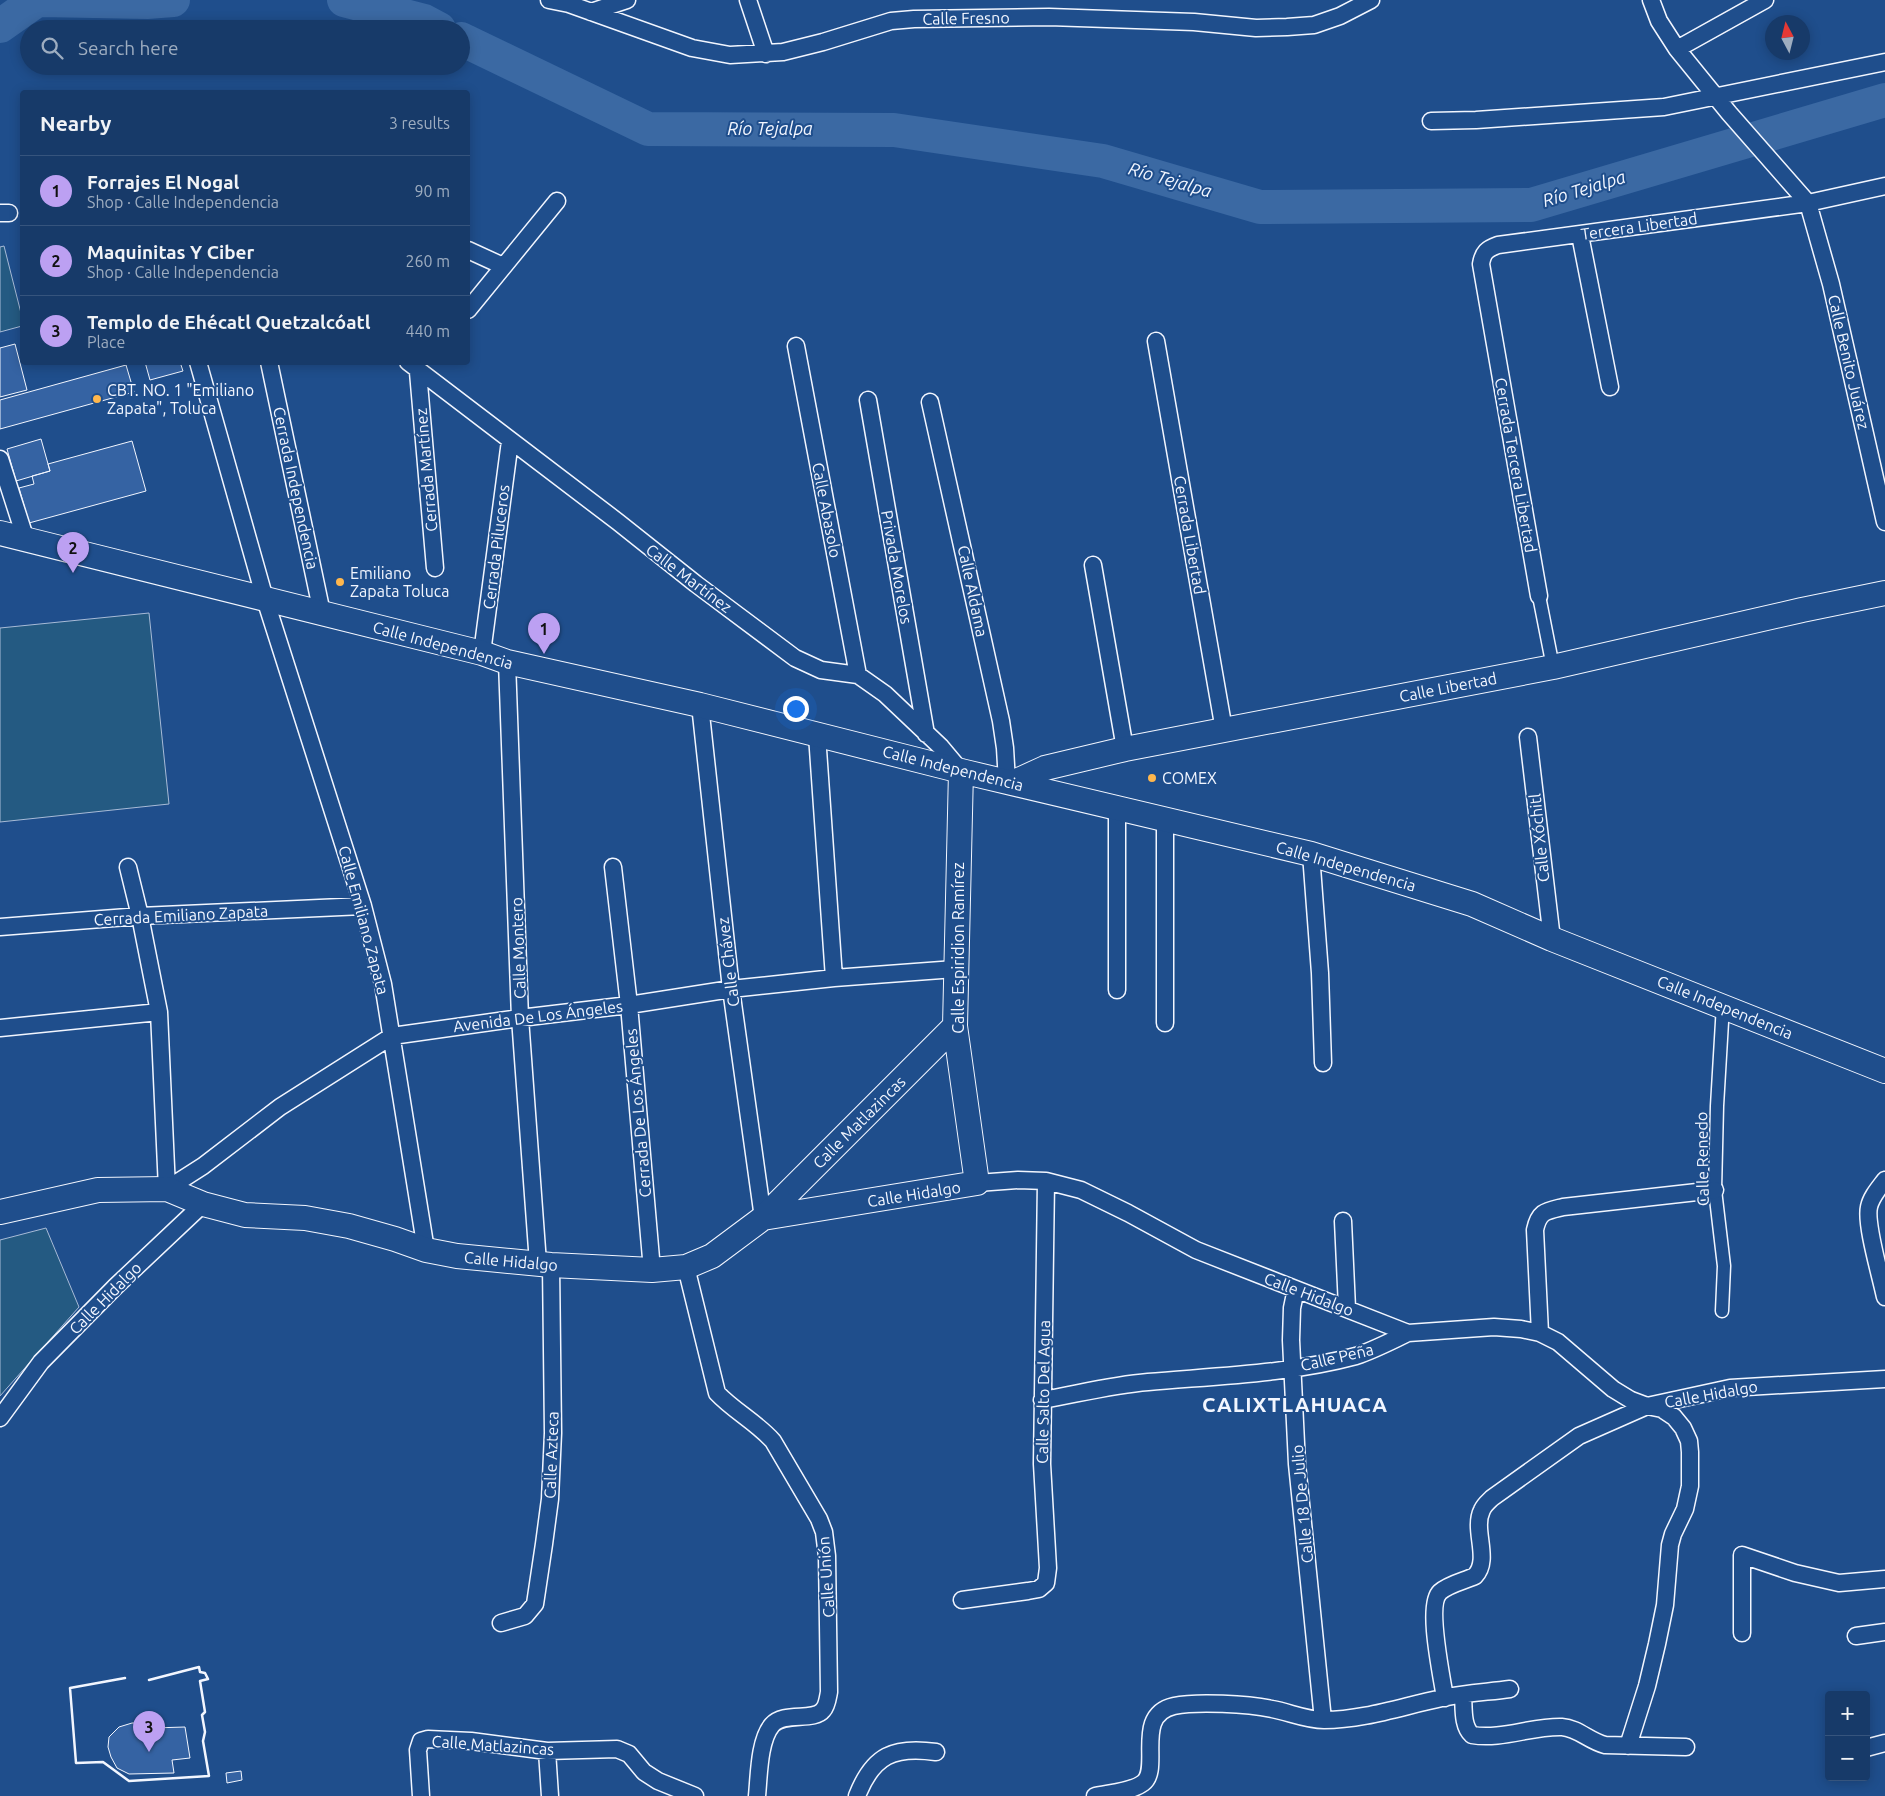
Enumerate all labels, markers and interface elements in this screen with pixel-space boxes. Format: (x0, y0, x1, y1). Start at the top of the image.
street label: Calle Fresno (922, 8, 1010, 28)
north arrow (1765, 15, 1810, 60)
search box (20, 20, 470, 75)
icon: search (38, 34, 66, 62)
text: Search here (78, 37, 178, 59)
text: Nearby (40, 111, 111, 135)
text: 3 results (389, 114, 450, 132)
water label: Río Tejalpa (727, 118, 813, 138)
water label: Río Tejalpa (1126, 158, 1214, 201)
water label: Río Tejalpa (1540, 166, 1628, 210)
text: Forrajes El Nogal (87, 171, 239, 193)
text: 1 (51, 182, 61, 200)
text: 90 m (414, 182, 450, 200)
text: Shop · Calle Independencia (87, 193, 279, 211)
street label: Tercera Libertad (1580, 209, 1698, 243)
text: Maquinitas Y Ciber (87, 241, 254, 263)
text: 2 (51, 252, 61, 270)
text: 260 m (405, 252, 450, 270)
text: Shop · Calle Independencia (87, 263, 279, 281)
street label: Calle Benito Juárez (1825, 293, 1873, 431)
text: Templo de Ehécatl Quetzalcóatl (87, 311, 370, 333)
text: 3 (51, 322, 61, 340)
text: 440 m (405, 322, 450, 340)
text: Place (87, 333, 125, 351)
street label: Cerrada Tercera Libertad (1492, 376, 1540, 554)
place label: CBT. NO. 1 "Emiliano Zapata", Toluca (107, 381, 254, 417)
marker: CBT. NO. 1 "Emiliano Zapata", Toluca (91, 393, 103, 405)
street label: Cerrada Independencia (270, 405, 322, 571)
street label: Cerrada Martínez (412, 407, 440, 533)
street label: Calle Abasolo (809, 461, 845, 559)
street label: Cerrada Libertad (1171, 474, 1209, 596)
street label: Cerrada Piluceros (479, 484, 513, 610)
street label: Privada Morelos (878, 509, 916, 625)
pin: 2 (57, 532, 89, 573)
street label: Calle Martínez (643, 540, 735, 616)
street label: Calle Aldama (955, 544, 991, 638)
place label: Emiliano Zapata Toluca (350, 564, 449, 600)
marker: Emiliano Zapata Toluca (334, 576, 346, 588)
pin: 1 (528, 613, 560, 654)
street label: Calle Independencia (371, 618, 515, 672)
street label: Calle Libertad (1398, 669, 1498, 705)
your location (783, 696, 809, 722)
street label: Calle Independencia (881, 742, 1025, 794)
place label: COMEX (1162, 769, 1217, 787)
marker: COMEX (1146, 772, 1158, 784)
street label: Calle Xóchitl (1525, 793, 1553, 883)
street label: Calle Independencia (1274, 837, 1418, 895)
street label: Calle Emiliano Zapata (335, 844, 393, 996)
street label: Calle Espiridion Ramírez (949, 862, 967, 1034)
street label: Calle Montero (507, 897, 529, 999)
street label: Cerrada Emiliano Zapata (93, 901, 269, 929)
street label: Calle Chávez (714, 916, 742, 1008)
street label: Calle Independencia (1655, 972, 1795, 1042)
street label: Avenida De Los Ángeles (452, 995, 624, 1035)
street label: Cerrada De Los Ángeles (620, 1028, 654, 1198)
street label: Calle Matlazincas (809, 1072, 909, 1172)
street label: Calle Renedo (1692, 1112, 1712, 1206)
street label: Calle Hidalgo (866, 1178, 962, 1210)
street label: Calle Hidalgo (463, 1248, 559, 1274)
street label: Calle Hidalgo (65, 1258, 145, 1338)
street label: Calle Hidalgo (1262, 1269, 1356, 1319)
street label: Calle Salto Del Agua (1033, 1320, 1053, 1464)
street label: Calle Peña (1299, 1340, 1375, 1374)
street label: Calle Hidalgo (1663, 1377, 1759, 1411)
district label: CALIXTLAHUACA (1202, 1392, 1388, 1416)
street label: Calle Azteca (540, 1411, 562, 1499)
street label: Calle 18 De Julio (1288, 1444, 1316, 1564)
street label: Calle Unión (814, 1536, 838, 1618)
map controls (1825, 1691, 1870, 1781)
button: + (1825, 1691, 1870, 1736)
pin: 3 (133, 1711, 165, 1752)
street label: Calle Matlazincas (431, 1732, 555, 1758)
button: − (1825, 1736, 1870, 1781)

